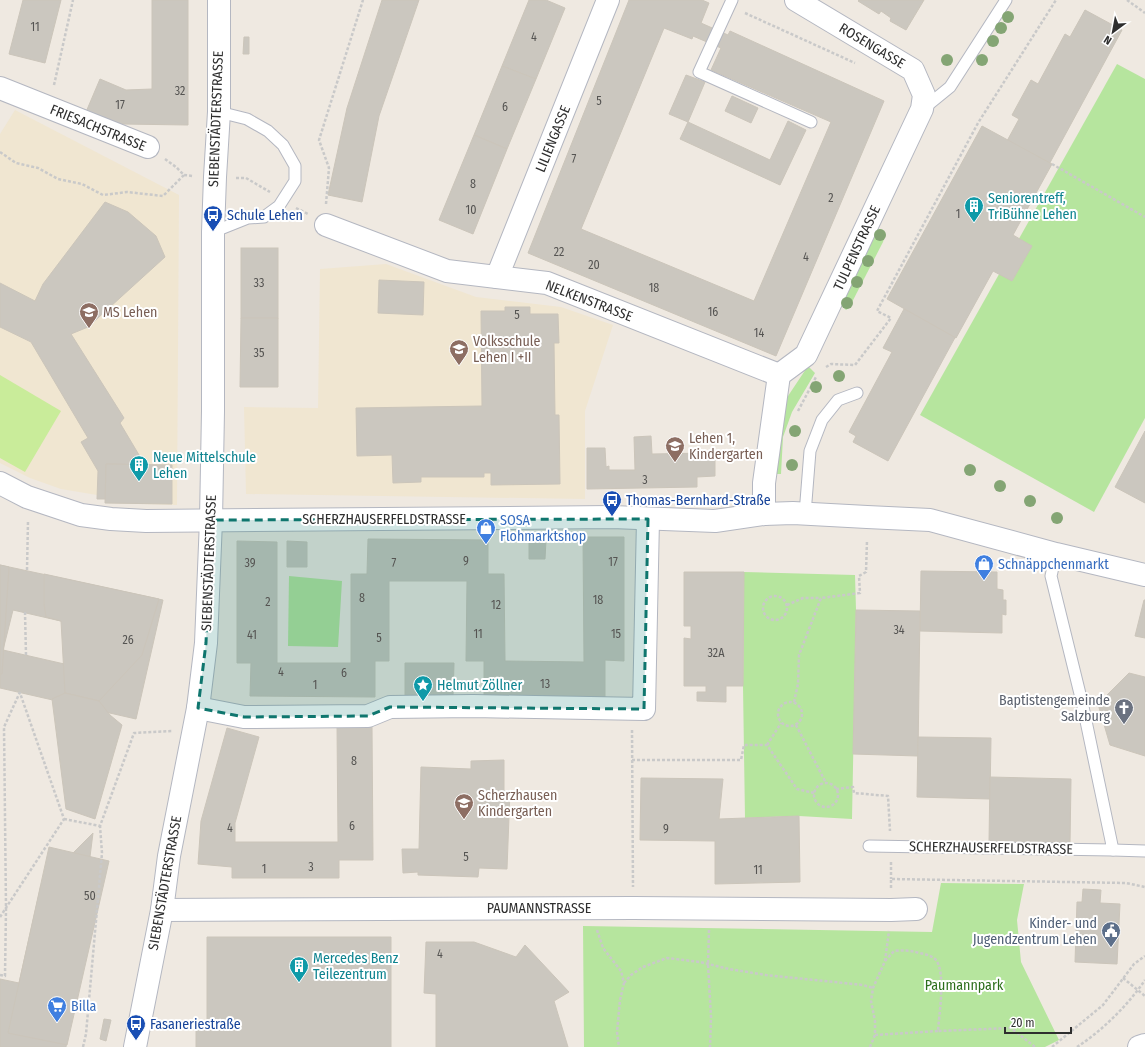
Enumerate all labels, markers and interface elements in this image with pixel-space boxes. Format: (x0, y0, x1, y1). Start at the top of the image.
north arrow (1093, 12, 1133, 52)
house number: 11 (30, 20, 40, 34)
street label: ROSENGASSE (836, 20, 908, 73)
house number: 4 (531, 30, 537, 44)
text: N (1102, 33, 1114, 47)
street label: SIEBENSTÄDTERSTRASSE (205, 50, 227, 187)
house number: 32 (175, 84, 185, 98)
house number: 5 (596, 94, 602, 108)
house number: 17 (115, 98, 125, 112)
house number: 6 (502, 100, 508, 114)
street label: FRIESACHSTRASSE (48, 101, 149, 155)
street label: LILIENGASSE (532, 103, 574, 175)
house number: 7 (572, 152, 577, 166)
house number: 8 (470, 177, 476, 191)
place label: Seniorentreff, TriBühne Lehen (988, 190, 1077, 223)
house number: 2 (828, 191, 834, 205)
building icon: Seniorentreff, TriBühne Lehen (963, 195, 985, 223)
street label: TULPENSTRASSE (830, 202, 884, 293)
house number: 10 (466, 203, 476, 217)
bus stop icon: Schule Lehen (202, 204, 224, 232)
place label: Schule Lehen (227, 207, 303, 224)
house number: 1 (956, 207, 960, 221)
house number: 22 (554, 245, 564, 259)
house number: 4 (803, 250, 809, 264)
house number: 20 (588, 258, 600, 272)
house number: 33 (254, 276, 264, 290)
street label: NELKENSTRASSE (543, 277, 635, 326)
house number: 18 (649, 281, 659, 295)
school or university icon: MS Lehen (78, 301, 100, 329)
place label: MS Lehen (103, 304, 157, 321)
house number: 16 (708, 305, 718, 319)
house number: 5 (514, 308, 520, 322)
house number: 14 (754, 326, 764, 340)
place label: Volksschule Lehen I +II (473, 333, 540, 366)
school or university icon: Volksschule Lehen I +II (448, 338, 470, 366)
house number: 35 (254, 346, 265, 360)
place label: Lehen 1, Kindergarten (689, 430, 763, 463)
school or university icon: Lehen 1, Kindergarten (664, 435, 686, 463)
place label: Neue Mittelschule Lehen (153, 449, 256, 482)
building icon: Neue Mittelschule Lehen (128, 454, 150, 482)
house number: 3 (642, 473, 648, 487)
bus stop icon: Thomas-Bernhard-Straße (601, 489, 623, 517)
place label: Thomas-Bernhard-Straße (626, 492, 771, 509)
street label: SIEBENSTÄDTERSTRASSE (198, 494, 220, 631)
street label: SCHERZHAUSERFELDSTRASSE (302, 511, 466, 528)
place label: SOSA Flohmarktshop (500, 512, 586, 545)
shop icon: SOSA Flohmarktshop (475, 517, 497, 545)
shop icon: Schnäppchenmarkt (973, 553, 995, 581)
house number: 9 (463, 554, 469, 568)
house number: 17 (608, 555, 618, 569)
house number: 39 (244, 556, 256, 570)
house number: 7 (392, 556, 397, 570)
place label: Schnäppchenmarkt (998, 556, 1109, 573)
house number: 8 (359, 591, 365, 605)
house number: 18 (593, 593, 603, 607)
house number: 2 (265, 595, 271, 609)
house number: 12 (491, 598, 501, 612)
house number: 34 (893, 623, 905, 637)
house number: 11 (473, 627, 483, 641)
house number: 15 (611, 627, 622, 641)
house number: 41 (247, 628, 257, 642)
house number: 5 (376, 631, 382, 645)
house number: 26 (122, 633, 134, 647)
house number: 32A (708, 646, 725, 660)
house number: 4 (278, 665, 284, 679)
house number: 6 (341, 666, 347, 680)
place icon: Helmut Zöllner (412, 674, 434, 702)
place label: Helmut Zöllner (437, 677, 522, 694)
house number: 13 (540, 677, 550, 691)
house number: 1 (313, 678, 317, 692)
place label: Baptistengemeinde Salzburg (999, 692, 1110, 725)
church icon: Baptistengemeinde Salzburg (1113, 697, 1135, 725)
house number: 8 (351, 754, 357, 768)
place label: Scherzhausen Kindergarten (478, 787, 557, 820)
school or university icon: Scherzhausen Kindergarten (453, 792, 475, 820)
street label: SIEBENSTÄDTERSTRASSE (145, 814, 185, 952)
house number: 6 (349, 819, 355, 833)
house number: 4 (227, 821, 233, 835)
house number: 9 (663, 822, 669, 836)
street label: SCHERZHAUSERFELDSTRASSE (909, 838, 1073, 858)
house number: 5 (463, 850, 469, 864)
house number: 3 (308, 860, 314, 874)
house number: 1 (262, 862, 266, 876)
house number: 11 (753, 863, 763, 877)
house number: 50 (84, 889, 96, 903)
street label: PAUMANNSTRASSE (487, 900, 592, 917)
place label: Kinder- und Jugendzentrum Lehen (973, 915, 1097, 948)
public building icon: Kinder- und Jugendzentrum Lehen (1100, 920, 1122, 948)
house number: 4 (437, 947, 443, 961)
place label: Mercedes Benz Teilezentrum (313, 950, 399, 983)
building icon: Mercedes Benz Teilezentrum (288, 955, 310, 983)
park label: Paumannpark (925, 977, 1004, 994)
supermarket icon: Billa (46, 995, 68, 1023)
place label: Billa (71, 998, 97, 1015)
scale bar (1005, 1009, 1071, 1035)
bus stop icon: Fasaneriestraße (125, 1013, 147, 1041)
place label: Fasaneriestraße (150, 1016, 241, 1033)
text: 20 m (1011, 1016, 1035, 1030)

